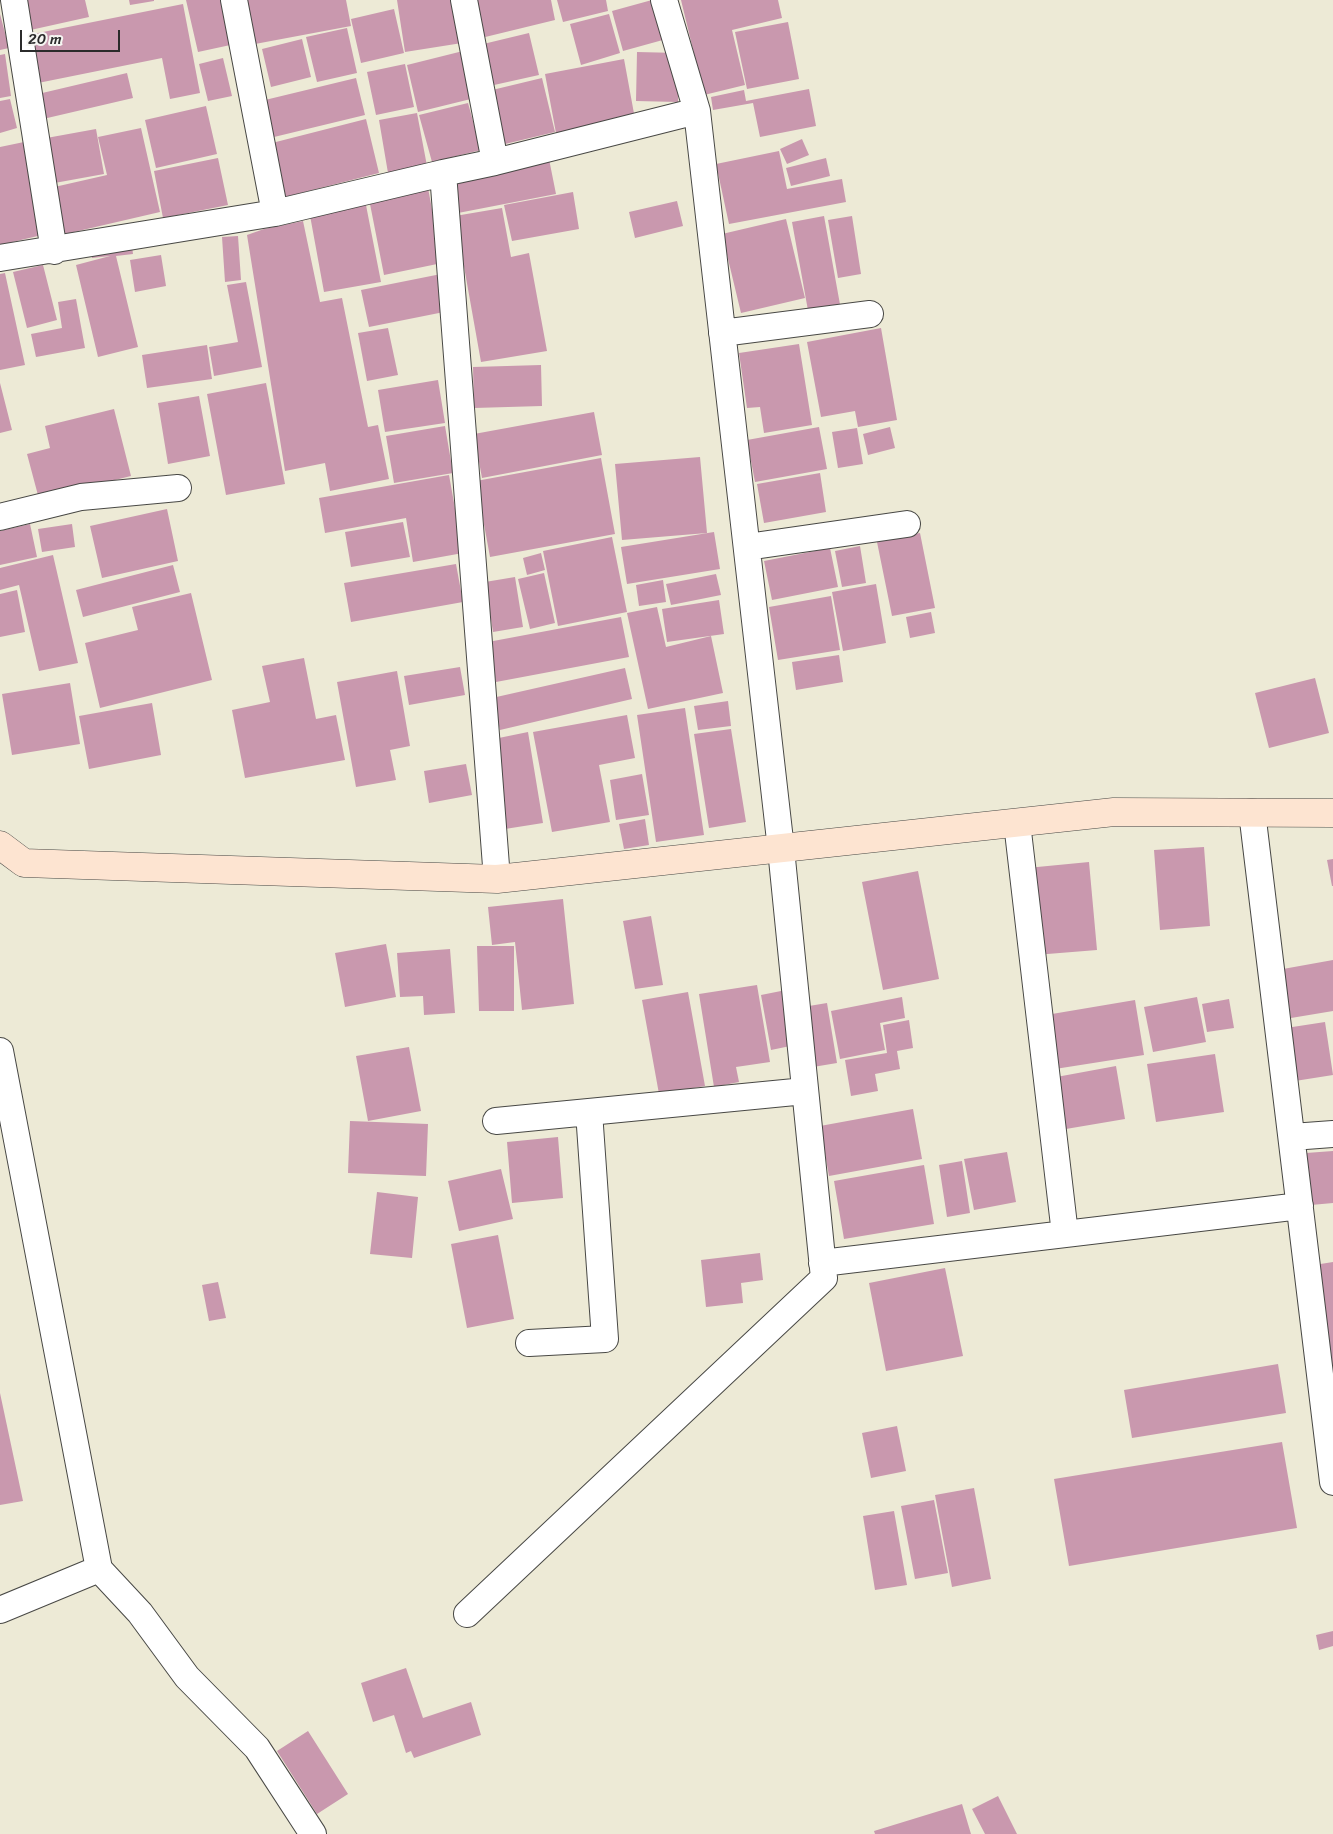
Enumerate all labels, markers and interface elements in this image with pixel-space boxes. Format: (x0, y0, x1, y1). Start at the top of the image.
scale bar (22, 20, 122, 52)
text: 20 m (28, 26, 62, 52)

